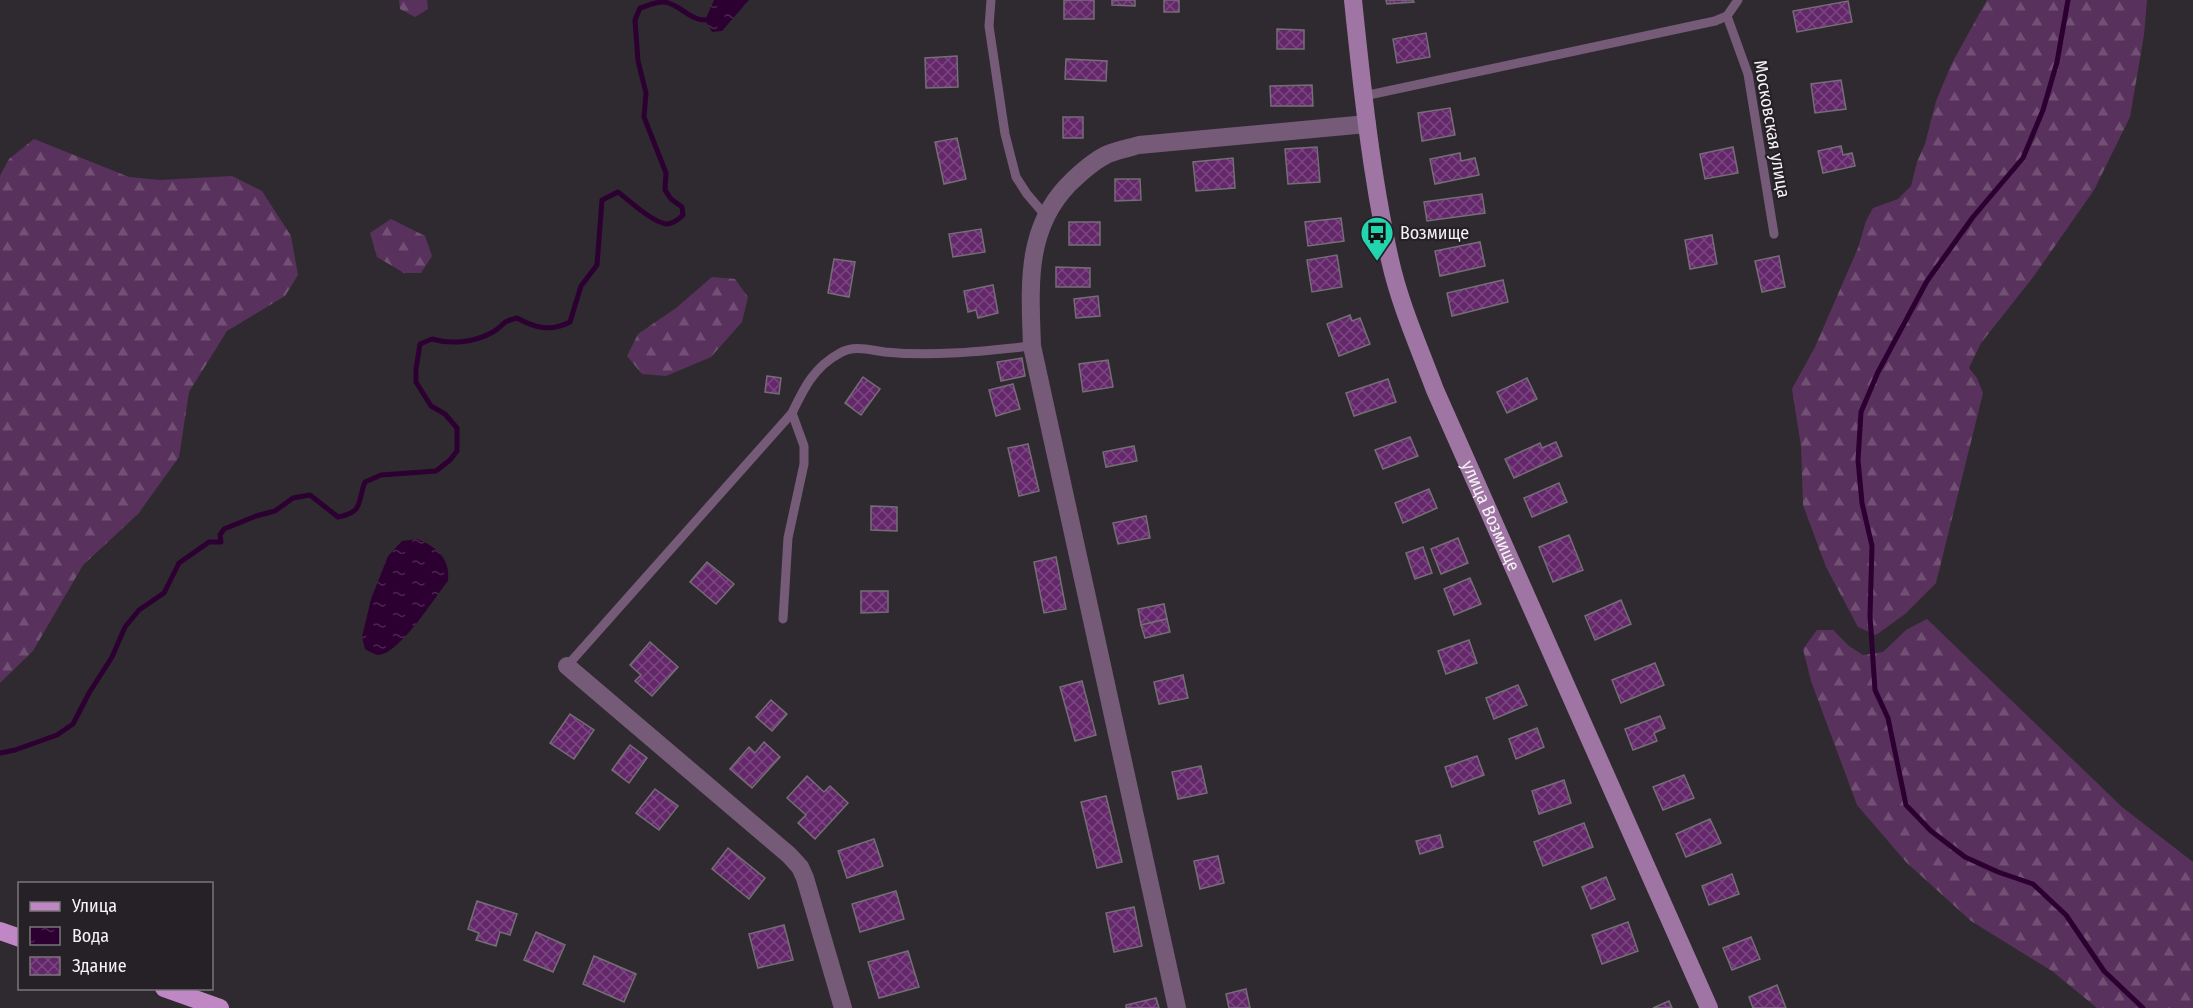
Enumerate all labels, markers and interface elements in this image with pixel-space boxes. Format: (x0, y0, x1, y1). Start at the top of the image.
street label: Московская улица (1749, 58, 1795, 200)
bus stop icon: Возмище (1359, 215, 1395, 262)
place label: Возмище (1400, 222, 1469, 244)
street label: улица Возмище (1457, 457, 1525, 574)
legend (18, 882, 213, 990)
text: Улица (71, 895, 117, 917)
text: Вода (72, 925, 109, 947)
text: Здание (72, 955, 127, 977)

